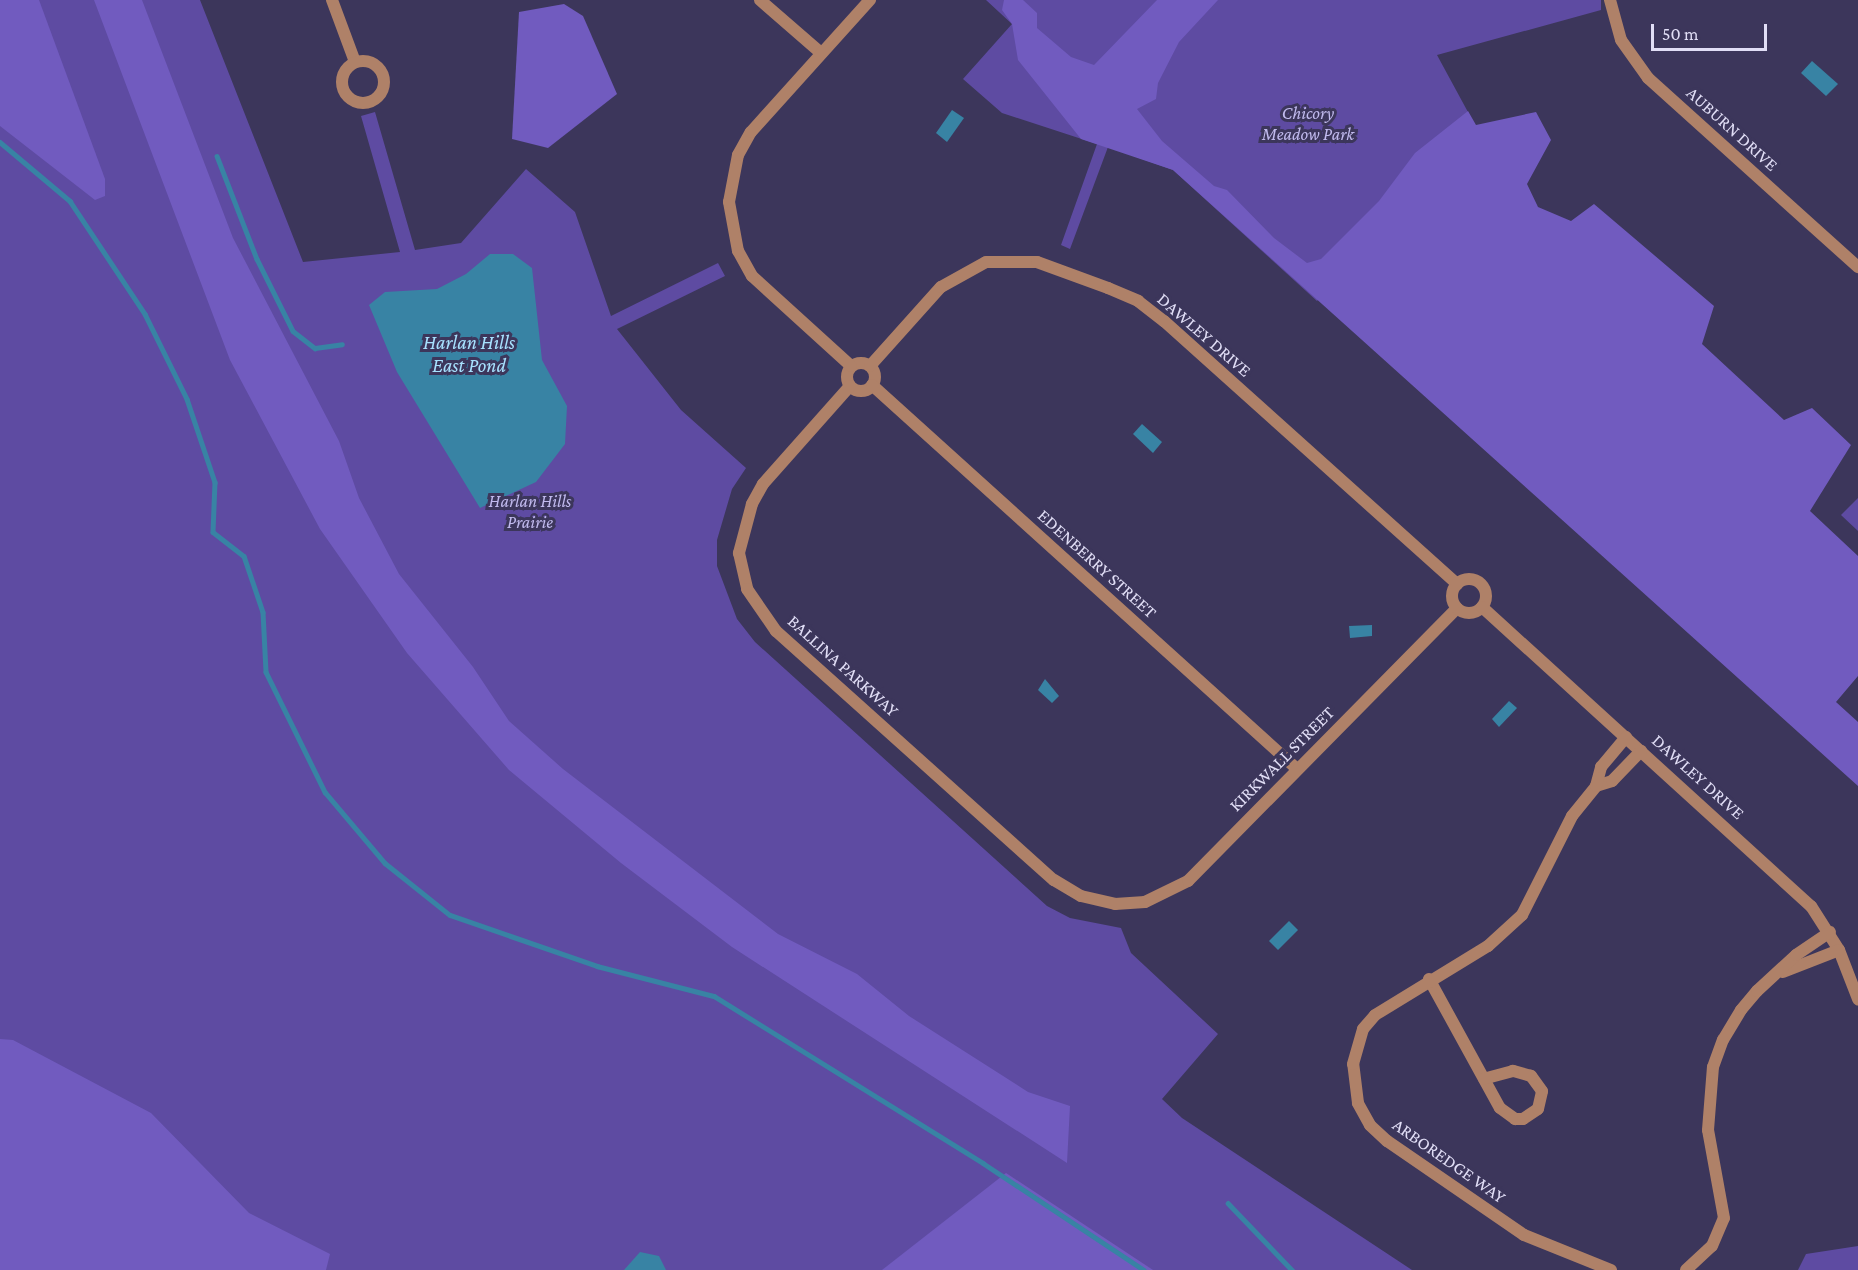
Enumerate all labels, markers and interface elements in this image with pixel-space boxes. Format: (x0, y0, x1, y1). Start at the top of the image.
scale bar (1654, 12, 1770, 50)
text: 50 m (1662, 24, 1699, 44)
street label: AUBURN DRIVE (1682, 82, 1782, 176)
park label: Chicory Meadow Park (1262, 103, 1354, 146)
street label: DAWLEY DRIVE (1153, 288, 1255, 382)
water label: Harlan Hills East Pond (423, 330, 515, 377)
park label: Harlan Hills Prairie (489, 491, 571, 534)
street label: EDENBERRY STREET (1033, 505, 1161, 623)
street label: BALLINA PARKWAY (783, 611, 903, 721)
street label: KIRKWALL STREET (1225, 702, 1339, 816)
street label: DAWLEY DRIVE (1647, 730, 1749, 824)
street label: ARBOREDGE WAY (1388, 1114, 1510, 1208)

